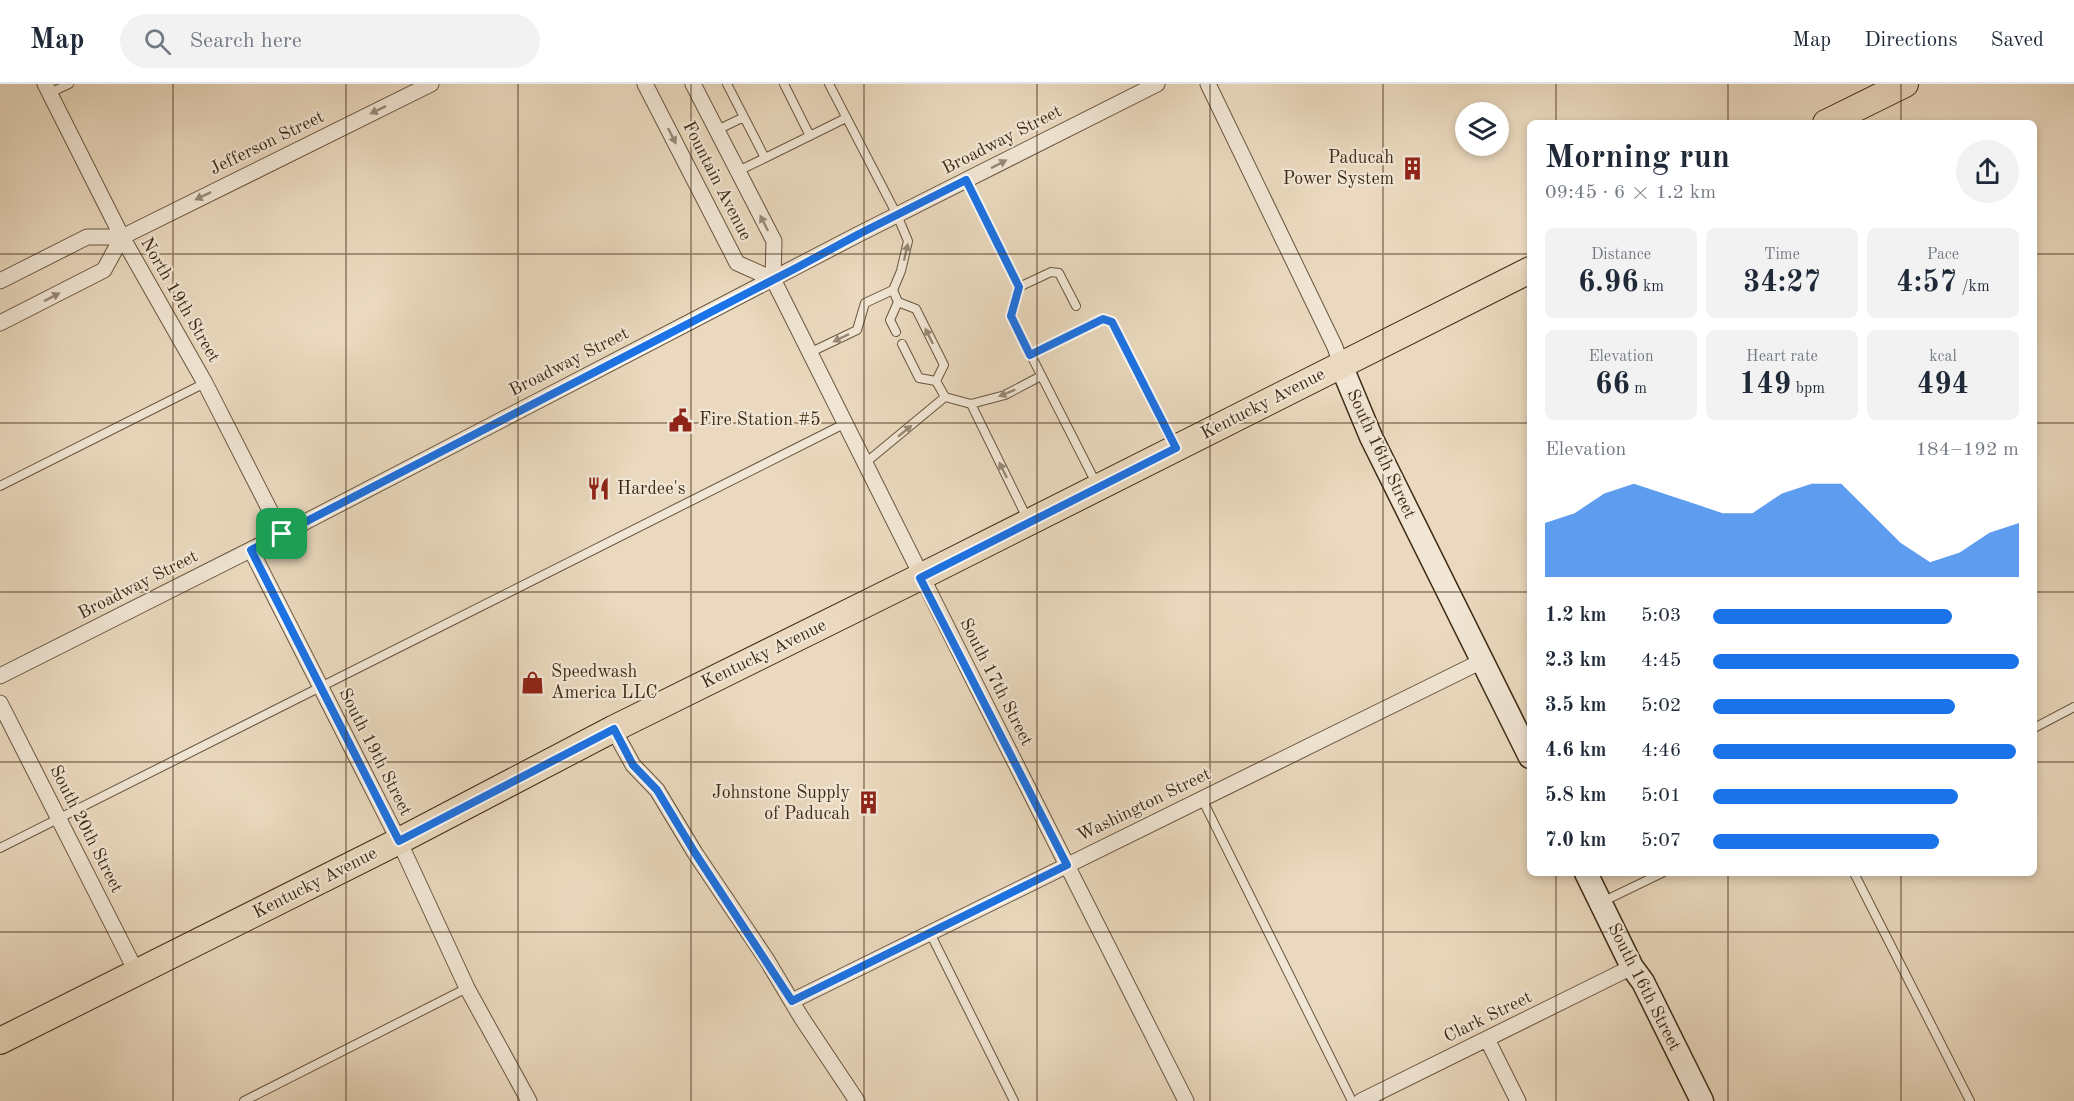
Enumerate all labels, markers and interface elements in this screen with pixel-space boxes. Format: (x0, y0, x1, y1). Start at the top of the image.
search box (120, 14, 540, 68)
icon: search (141, 25, 174, 58)
text: Map (30, 27, 84, 55)
text: Search here (189, 30, 302, 52)
text: Map (1792, 30, 1831, 51)
text: Directions (1864, 30, 1958, 51)
text: Saved (1991, 30, 2044, 51)
street label: Broadway Street (939, 102, 1065, 178)
map controls (1455, 102, 1509, 156)
button: layers (1455, 102, 1509, 156)
one-way arrow (369, 105, 386, 115)
street label: Jefferson Street (207, 108, 327, 178)
street label: Fountain Avenue (679, 118, 755, 244)
one-way arrow (667, 128, 677, 145)
button: share (1956, 140, 2019, 203)
text: Morning run (1545, 142, 1730, 175)
place label: Paducah Power System (1283, 149, 1394, 188)
building icon: Paducah Power System (1399, 155, 1425, 181)
one-way arrow (990, 159, 1008, 169)
text: 09:45 · 6 × 1.2 km (1545, 183, 1716, 203)
one-way arrow (195, 192, 212, 201)
one-way arrow (760, 215, 769, 232)
street label: North 19th Street (137, 234, 223, 366)
one-way arrow (901, 243, 911, 261)
text: Distance (1591, 247, 1651, 263)
text: Time (1764, 247, 1800, 263)
text: Pace (1927, 247, 1959, 263)
text: 6.96 (1578, 268, 1639, 298)
text: 34:27 (1743, 268, 1821, 298)
text: 4:57 (1896, 268, 1957, 298)
text: km (1639, 279, 1664, 295)
text: /km (1957, 279, 1990, 295)
one-way arrow (44, 292, 61, 302)
street label: Broadway Street (506, 324, 632, 400)
one-way arrow (925, 328, 934, 345)
one-way arrow (832, 333, 849, 342)
text: Elevation (1588, 349, 1654, 365)
text: Heart rate (1746, 349, 1818, 365)
text: kcal (1929, 349, 1957, 365)
street label: Kentucky Avenue (1198, 365, 1328, 443)
text: 66 (1595, 370, 1630, 400)
text: 149 (1739, 370, 1791, 400)
text: 494 (1917, 370, 1969, 400)
text: m (1630, 381, 1647, 397)
text: bpm (1791, 381, 1825, 397)
street label: South 16th Street (1343, 387, 1419, 521)
one-way arrow (997, 388, 1015, 398)
public building icon: Fire Station #5 (668, 407, 694, 433)
place label: Fire Station #5 (699, 411, 821, 429)
one-way arrow (897, 424, 913, 437)
text: Elevation (1545, 440, 1626, 460)
text: 184–192 m (1916, 440, 2019, 460)
one-way arrow (999, 461, 1008, 478)
restaurant icon: Hardee's (586, 476, 612, 502)
place label: Hardee's (617, 480, 686, 498)
pin (256, 508, 307, 559)
icon: arrive (265, 517, 298, 550)
street label: Broadway Street (75, 547, 201, 623)
text: 1.2 km (1545, 606, 1607, 626)
text: 5:03 (1641, 606, 1681, 626)
street label: South 17th Street (956, 615, 1036, 749)
street label: Kentucky Avenue (699, 616, 829, 692)
text: 2.3 km (1545, 651, 1607, 671)
text: 4:45 (1641, 651, 1681, 671)
place label: Speedwash America LLC (551, 663, 658, 702)
shop icon: Speedwash America LLC (520, 669, 546, 695)
street label: South 19th Street (335, 685, 415, 819)
text: 3.5 km (1545, 696, 1607, 716)
text: 5:02 (1641, 696, 1681, 716)
text: 4.6 km (1545, 741, 1607, 761)
text: 4:46 (1641, 741, 1681, 761)
street label: South 20th Street (46, 762, 126, 896)
street label: Washington Street (1074, 765, 1214, 845)
place label: Johnstone Supply of Paducah (712, 784, 850, 823)
text: 5.8 km (1545, 786, 1607, 806)
text: 5:01 (1641, 786, 1681, 806)
building icon: Johnstone Supply of Paducah (855, 790, 881, 816)
text: 7.0 km (1545, 831, 1607, 851)
text: 5:07 (1641, 831, 1681, 851)
street label: Kentucky Avenue (250, 844, 380, 922)
street label: South 16th Street (1604, 920, 1684, 1054)
street label: Clark Street (1441, 988, 1535, 1046)

